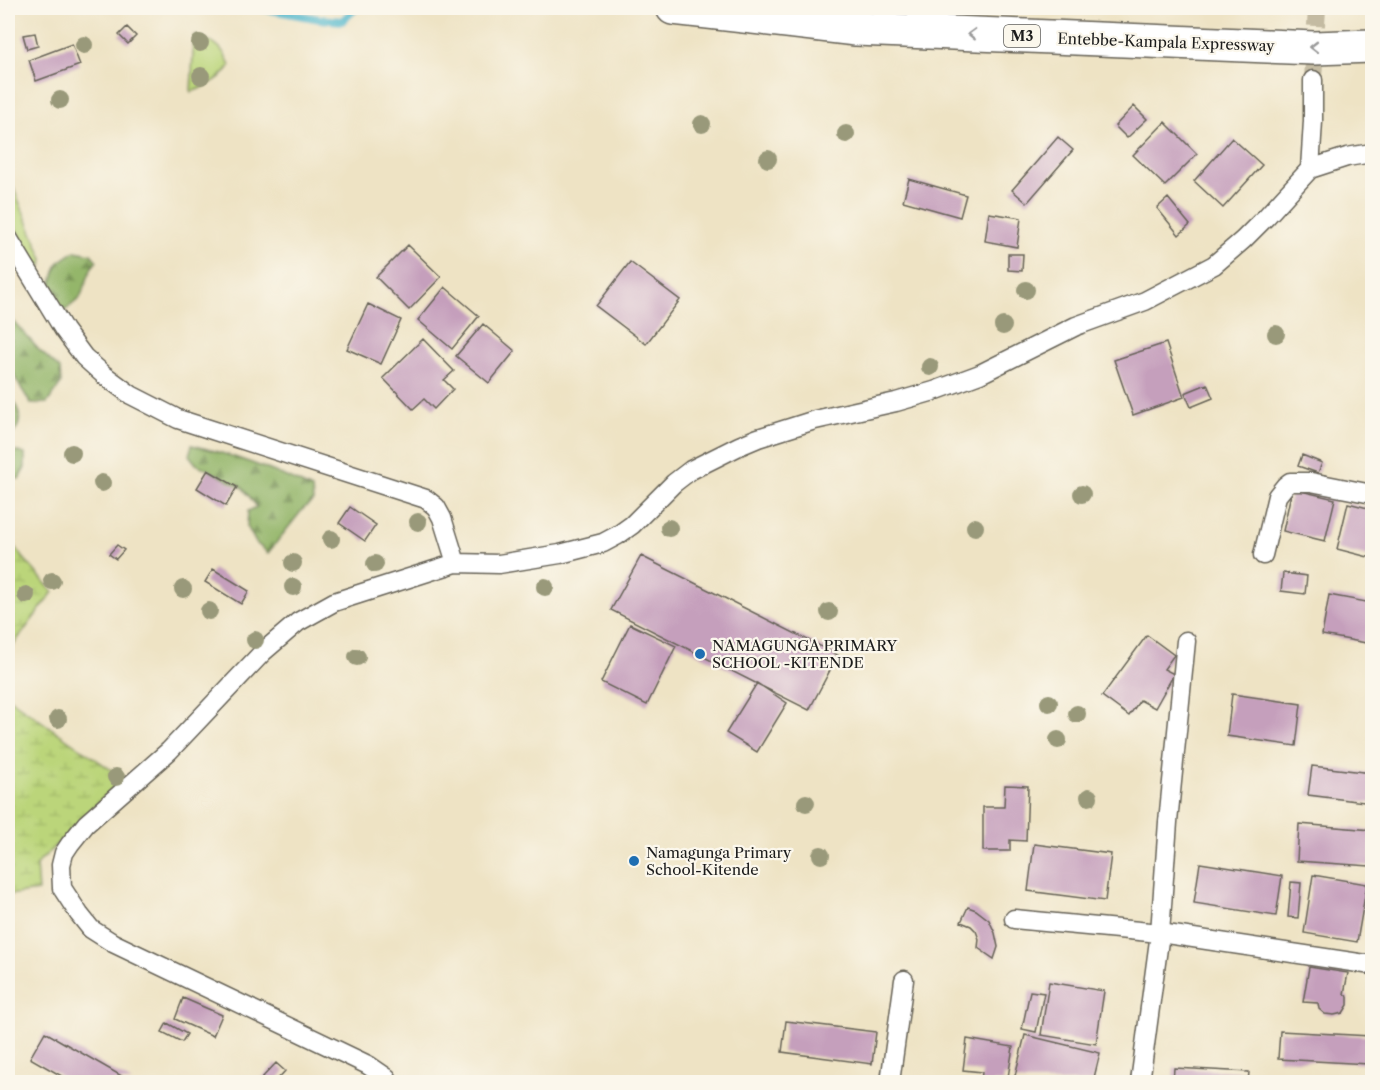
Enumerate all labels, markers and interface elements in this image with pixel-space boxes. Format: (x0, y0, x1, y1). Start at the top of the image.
road number: M3 (1004, 25, 1040, 47)
one-way arrow (968, 27, 977, 40)
street label: Entebbe-Kampala Expressway (1057, 29, 1276, 55)
one-way arrow (1310, 41, 1319, 53)
place label: NAMAGUNGA PRIMARY SCHOOL -KITENDE (712, 636, 898, 672)
marker: NAMAGUNGA PRIMARY SCHOOL -KITENDE (693, 647, 707, 661)
place label: Namagunga Primary School-Kitende (646, 843, 792, 879)
marker: Namagunga Primary School-Kitende (627, 854, 641, 868)

